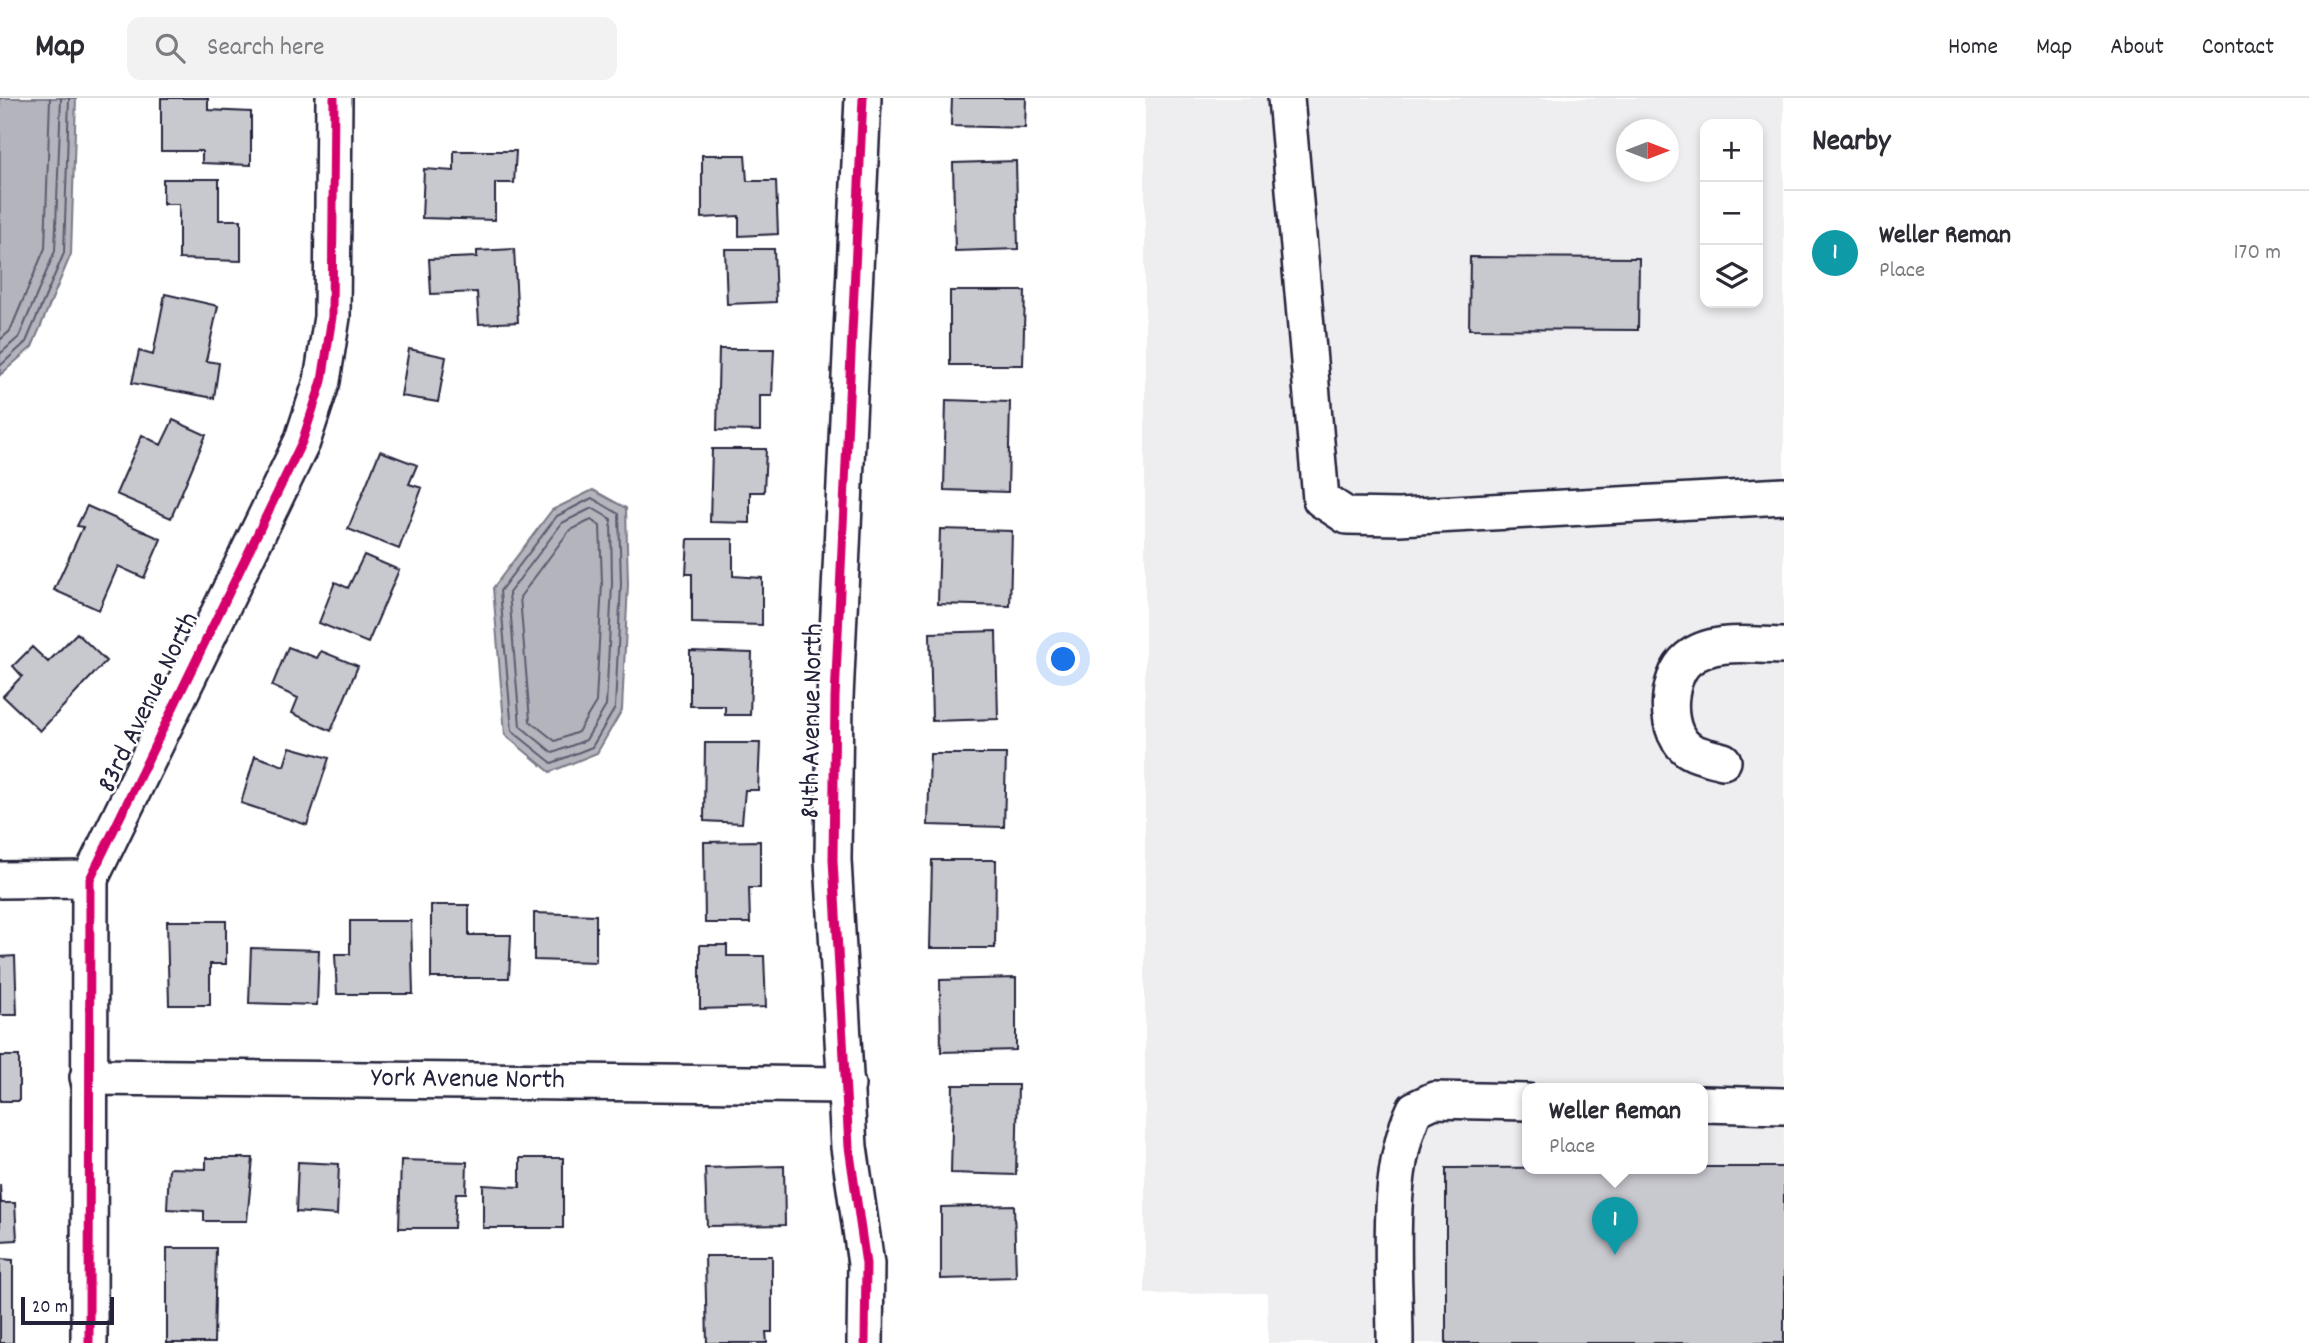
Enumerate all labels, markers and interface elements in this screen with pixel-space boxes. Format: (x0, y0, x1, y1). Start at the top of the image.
search box (127, 17, 617, 80)
text: Map (35, 25, 85, 72)
icon: search (151, 29, 189, 67)
text: Search here (207, 30, 325, 67)
text: Home (1948, 31, 1998, 65)
text: Map (2036, 31, 2072, 65)
text: About (2110, 31, 2164, 65)
text: Contact (2202, 31, 2274, 65)
north arrow (1616, 119, 1679, 182)
map controls (1700, 119, 1763, 308)
button: + (1700, 119, 1763, 182)
text: Nearby (1812, 122, 1890, 165)
button: − (1700, 182, 1763, 245)
text: Weller Reman (1879, 218, 2011, 255)
text: 1 (1832, 237, 1838, 270)
text: 170 m (2234, 237, 2281, 270)
button: layers (1700, 245, 1763, 308)
text: Place (1879, 255, 1925, 288)
street label: 83rd Avenue North (89, 606, 211, 800)
street label: 84th Avenue North (792, 623, 836, 819)
your location (1046, 642, 1080, 676)
street label: York Avenue North (371, 1060, 565, 1102)
popup (1522, 1083, 1708, 1174)
text: Weller Reman (1549, 1094, 1681, 1131)
text: Place (1549, 1131, 1595, 1164)
pin: 1 (1592, 1197, 1638, 1255)
scale bar (21, 1294, 114, 1326)
text: 20 m (32, 1295, 68, 1322)

